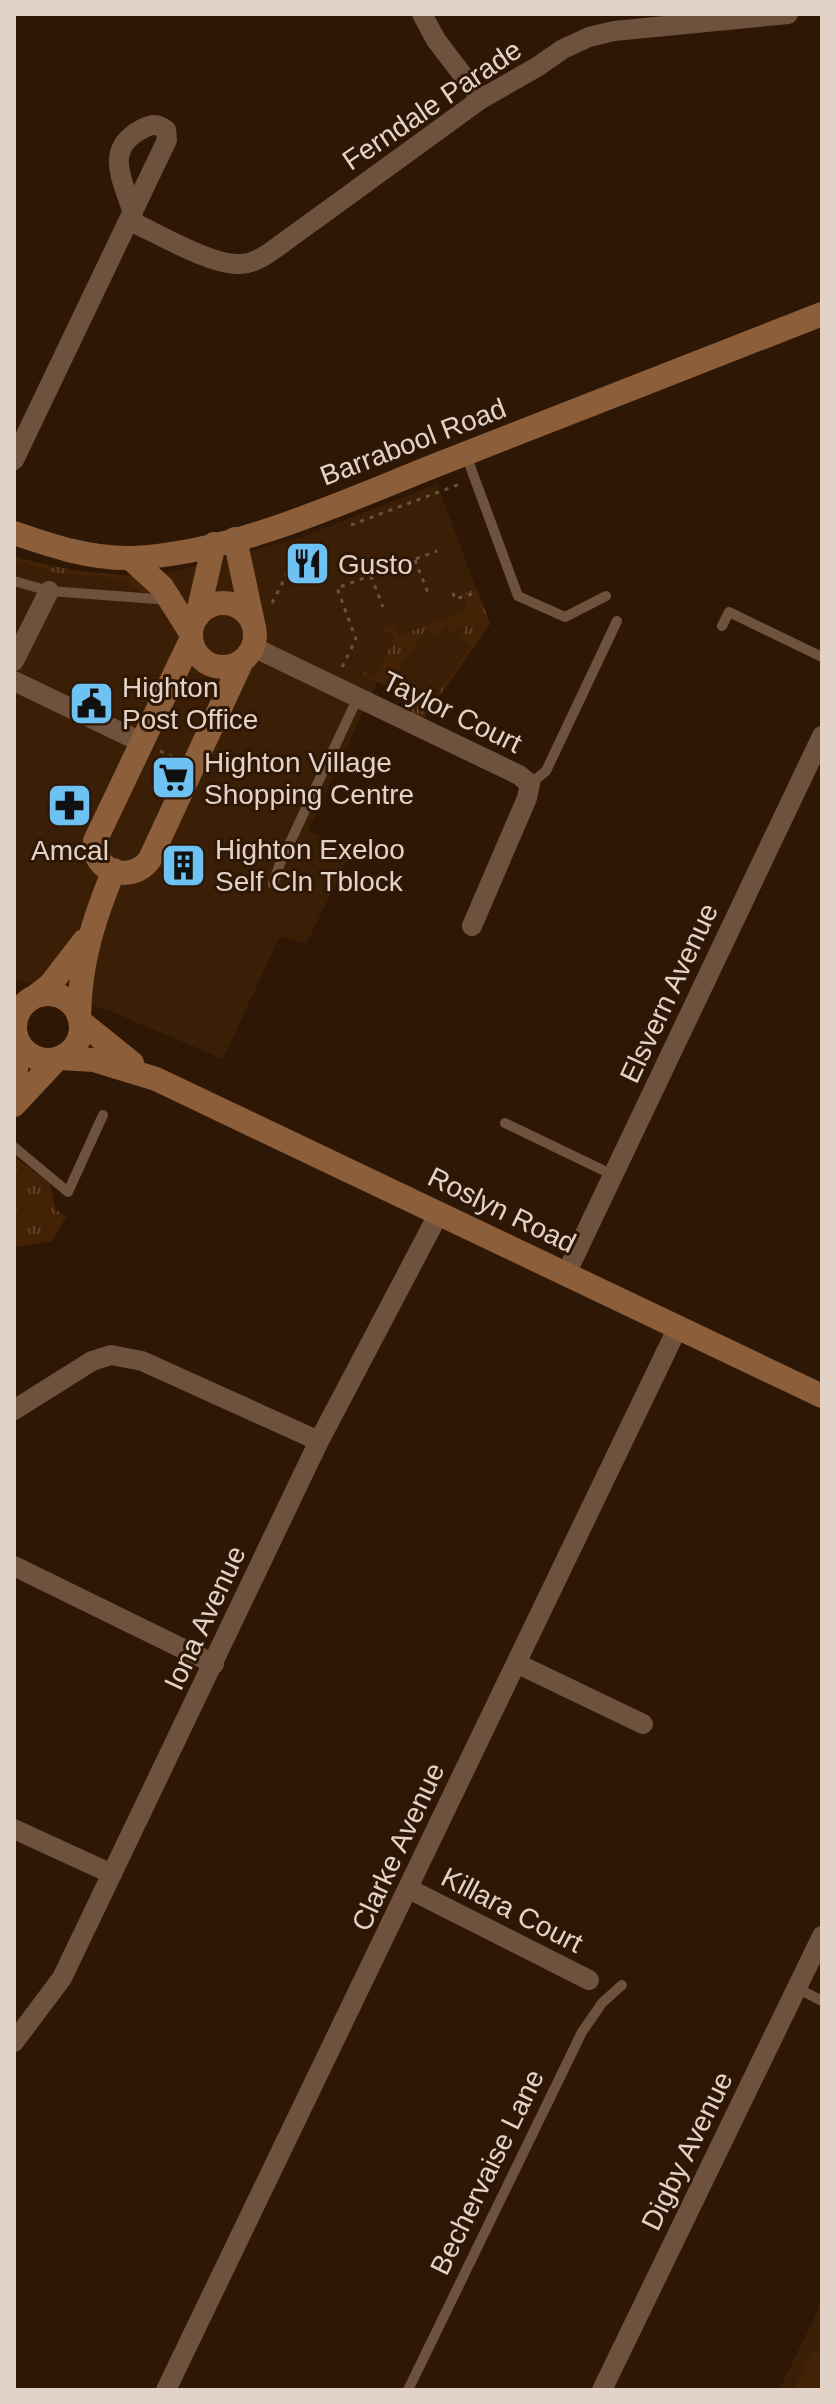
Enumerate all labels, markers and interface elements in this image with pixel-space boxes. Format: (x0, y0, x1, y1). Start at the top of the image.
street label: Ferndale Parade (337, 34, 527, 176)
street label: Barrabool Road (316, 392, 510, 492)
restaurant icon: Gusto (283, 540, 331, 588)
place label: Gusto (338, 549, 413, 580)
street label: Taylor Court (377, 665, 527, 759)
place label: Highton Post Office (122, 672, 258, 735)
public building icon: Highton Post Office (67, 679, 115, 727)
place label: Highton Village Shopping Centre (204, 747, 414, 810)
supermarket icon: Highton Village Shopping Centre (149, 754, 197, 802)
pharmacy icon: Amcal (46, 782, 94, 830)
place label: Highton Exeloo Self Cln Tblock (215, 834, 405, 897)
place label: Amcal (31, 835, 109, 866)
building icon: Highton Exeloo Self Cln Tblock (160, 841, 208, 889)
street label: Elsvern Avenue (614, 899, 724, 1087)
street label: Roslyn Road (423, 1161, 581, 1259)
street label: Iona Avenue (158, 1541, 252, 1695)
street label: Clarke Avenue (346, 1758, 450, 1936)
street label: Killara Court (436, 1861, 588, 1959)
street label: Bechervaise Lane (424, 2064, 550, 2280)
street label: Digby Avenue (635, 2067, 739, 2235)

